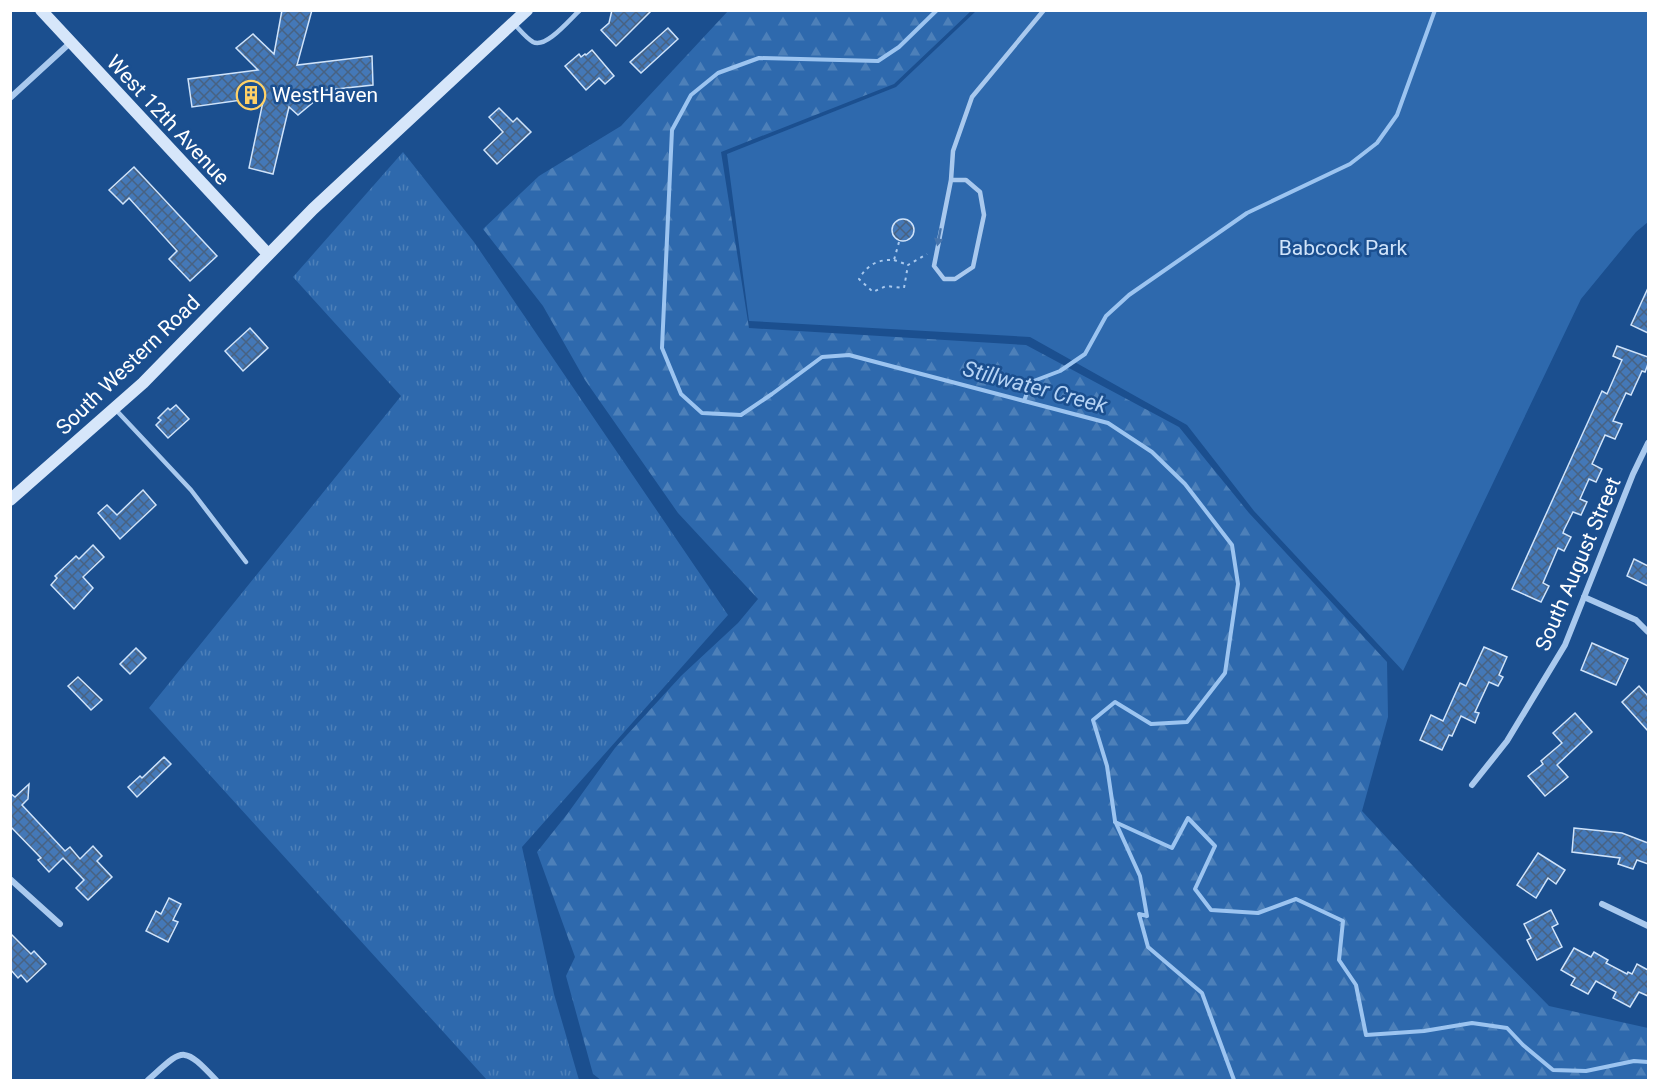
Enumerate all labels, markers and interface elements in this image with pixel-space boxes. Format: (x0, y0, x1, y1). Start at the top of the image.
street label: West 12th Avenue (102, 50, 234, 190)
building icon: WestHaven (235, 79, 267, 111)
place label: WestHaven (272, 83, 378, 107)
one-way arrow (934, 228, 943, 247)
park label: Babcock Park (1279, 236, 1408, 260)
street label: South Western Road (51, 290, 205, 440)
water label: Stillwater Creek (960, 356, 1111, 419)
street label: South August Street (1531, 473, 1626, 655)

